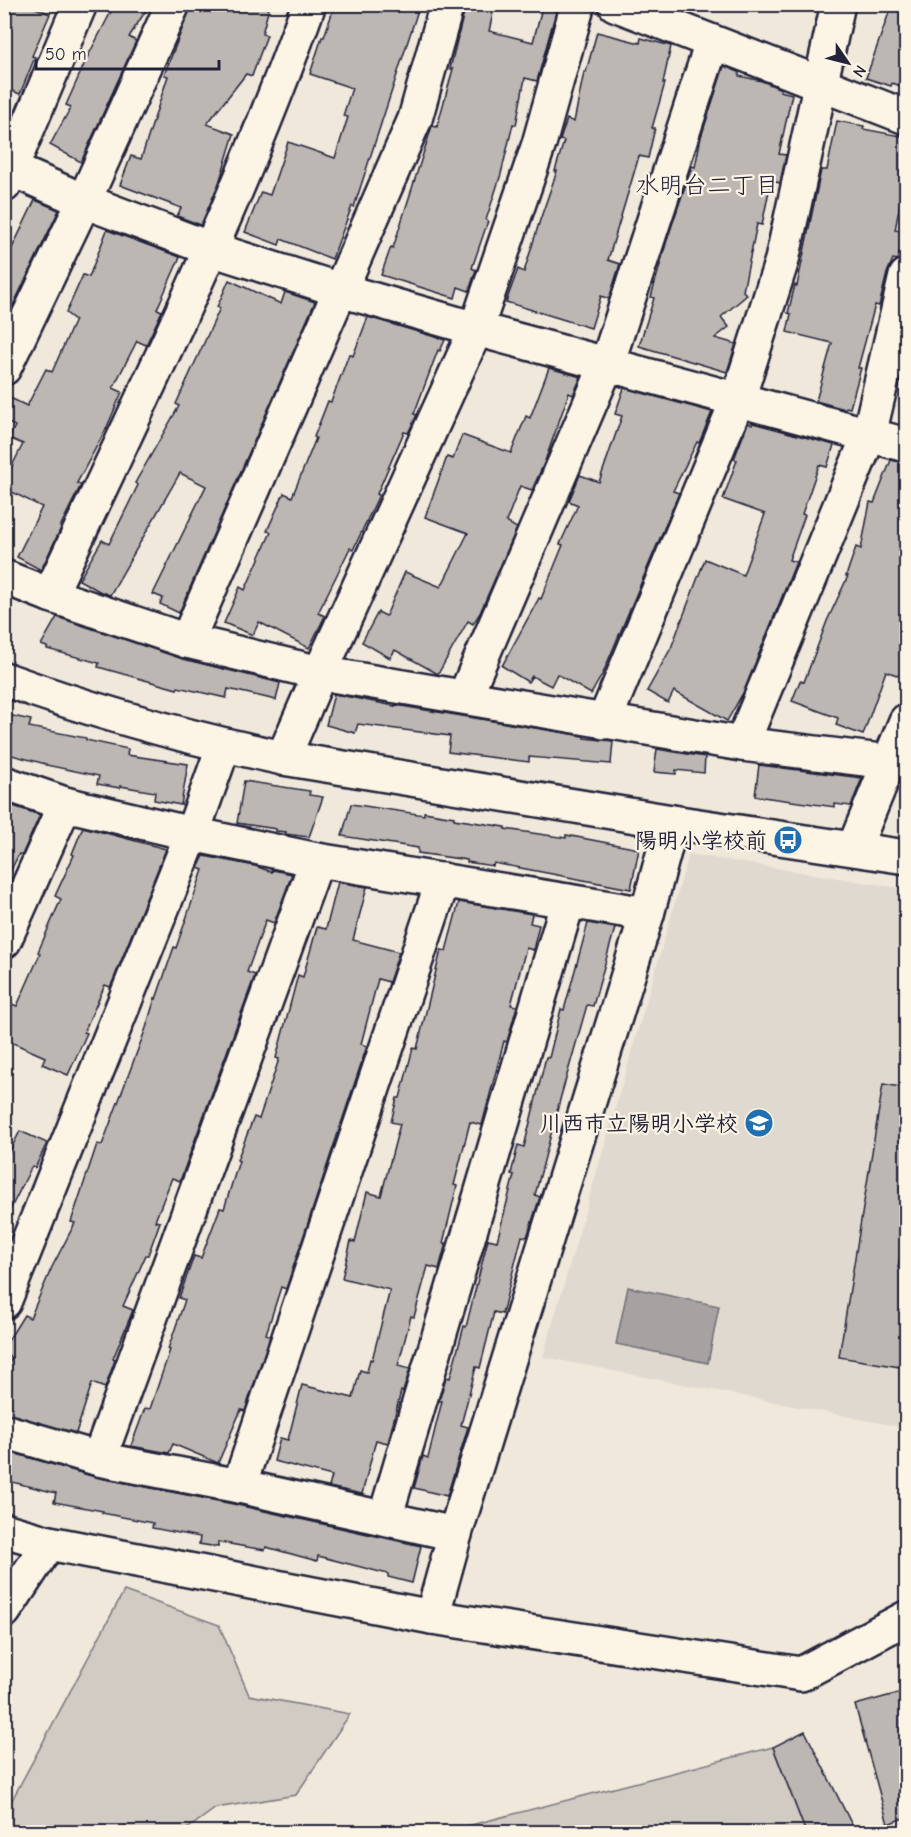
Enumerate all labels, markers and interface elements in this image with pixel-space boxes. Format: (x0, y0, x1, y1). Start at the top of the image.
scale bar (36, 33, 219, 71)
north arrow (818, 33, 878, 93)
text: 50 m (45, 44, 87, 65)
text: N (849, 62, 870, 80)
district label: 水明台二丁目 (635, 171, 779, 199)
bus stop icon: 陽明小学校前 (772, 824, 804, 856)
place label: 陽明小学校前 (635, 828, 767, 854)
school or university icon: 川西市立陽明小学校 (743, 1107, 775, 1139)
place label: 川西市立陽明小学校 (540, 1111, 738, 1137)

